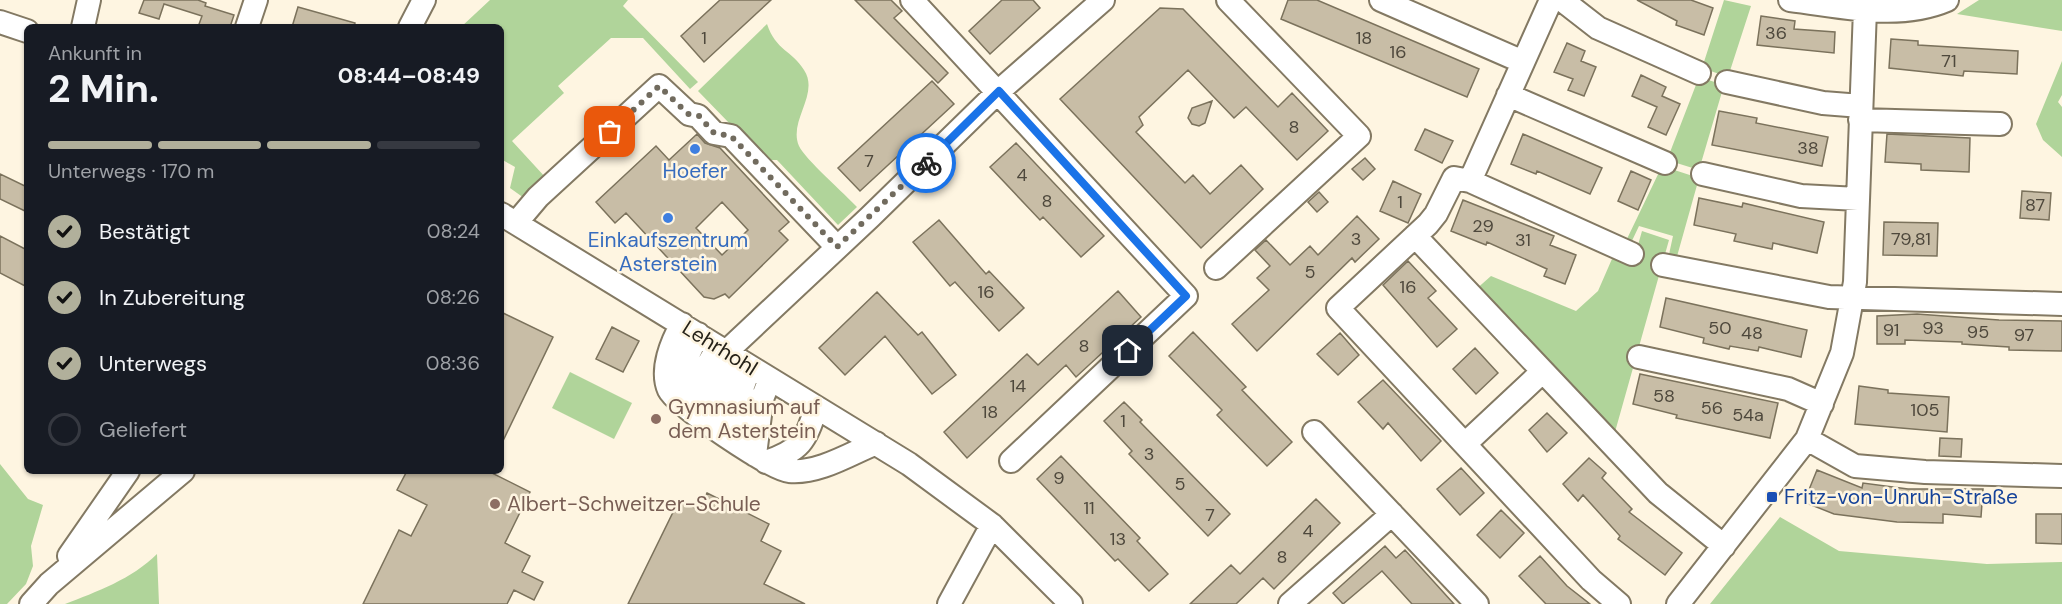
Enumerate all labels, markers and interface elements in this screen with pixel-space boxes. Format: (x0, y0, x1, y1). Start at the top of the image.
house number: 36 (1765, 21, 1787, 45)
house number: 1 (701, 26, 707, 50)
house number: 18 (1356, 26, 1372, 50)
text: Ankunft in (48, 40, 142, 66)
house number: 16 (1390, 40, 1406, 64)
house number: 71 (1941, 49, 1957, 73)
text: 08:44–08:49 (338, 61, 480, 90)
text: 2 Min. (48, 63, 159, 114)
pin (584, 106, 635, 157)
icon: bag (593, 115, 626, 148)
house number: 8 (1289, 115, 1299, 139)
courier (896, 133, 956, 193)
house number: 38 (1797, 136, 1819, 160)
marker: Hoefer (688, 142, 702, 156)
icon: bike (910, 147, 943, 180)
house number: 7 (864, 149, 874, 173)
place label: Hoefer (662, 157, 728, 185)
text: Unterwegs · 170 m (48, 158, 214, 184)
house number: 4 (1017, 163, 1028, 187)
house number: 8 (1042, 189, 1052, 213)
house number: 1 (1397, 190, 1403, 214)
house number: 87 (2025, 193, 2045, 217)
marker: Einkaufszentrum Asterstein (661, 211, 675, 225)
house number: 29 (1472, 214, 1494, 238)
icon: check (48, 215, 81, 248)
text: Bestätigt (99, 217, 190, 246)
text: 08:24 (427, 218, 480, 244)
place label: Einkaufszentrum Asterstein (588, 226, 748, 278)
house number: 3 (1351, 227, 1361, 251)
house number: 79,81 (1891, 227, 1931, 251)
house number: 31 (1515, 228, 1531, 252)
house number: 5 (1305, 260, 1315, 284)
house number: 16 (1400, 275, 1416, 299)
house number: 16 (978, 280, 994, 304)
icon: check (48, 281, 81, 314)
text: In Zubereitung (99, 283, 245, 312)
text: 08:26 (426, 284, 480, 310)
street label: Lehrhohl (677, 314, 763, 382)
house number: 50 (1708, 316, 1732, 340)
house number: 93 (1922, 316, 1944, 340)
house number: 91 (1883, 318, 1899, 342)
house number: 95 (1967, 320, 1989, 344)
house number: 48 (1741, 321, 1763, 345)
house number: 97 (2014, 323, 2034, 347)
pin (1102, 325, 1153, 376)
house number: 8 (1079, 334, 1089, 358)
icon: home (1111, 334, 1144, 367)
icon: check (48, 347, 81, 380)
text: Unterwegs (99, 349, 207, 378)
text: 08:36 (426, 350, 480, 376)
house number: 14 (1010, 374, 1026, 398)
house number: 58 (1653, 384, 1675, 408)
place label: Gymnasium auf dem Asterstein (668, 393, 820, 445)
house number: 56 (1701, 396, 1723, 420)
house number: 105 (1911, 398, 1939, 422)
house number: 18 (982, 400, 998, 424)
house number: 54a (1732, 403, 1764, 427)
house number: 1 (1120, 409, 1126, 433)
marker: Gymnasium auf dem Asterstein (649, 412, 663, 426)
text: Geliefert (99, 415, 187, 444)
house number: 3 (1144, 442, 1154, 466)
house number: 9 (1053, 466, 1065, 490)
house number: 5 (1175, 472, 1185, 496)
place label: Fritz-von-Unruh-Straße (1784, 483, 2018, 511)
place label: Albert-Schweitzer-Schule (507, 490, 761, 518)
marker: Fritz-von-Unruh-Straße (1765, 490, 1779, 504)
house number: 11 (1083, 496, 1095, 520)
marker: Albert-Schweitzer-Schule (488, 497, 502, 511)
house number: 7 (1205, 503, 1215, 527)
house number: 4 (1303, 519, 1314, 543)
house number: 13 (1110, 527, 1126, 551)
house number: 8 (1277, 545, 1287, 569)

